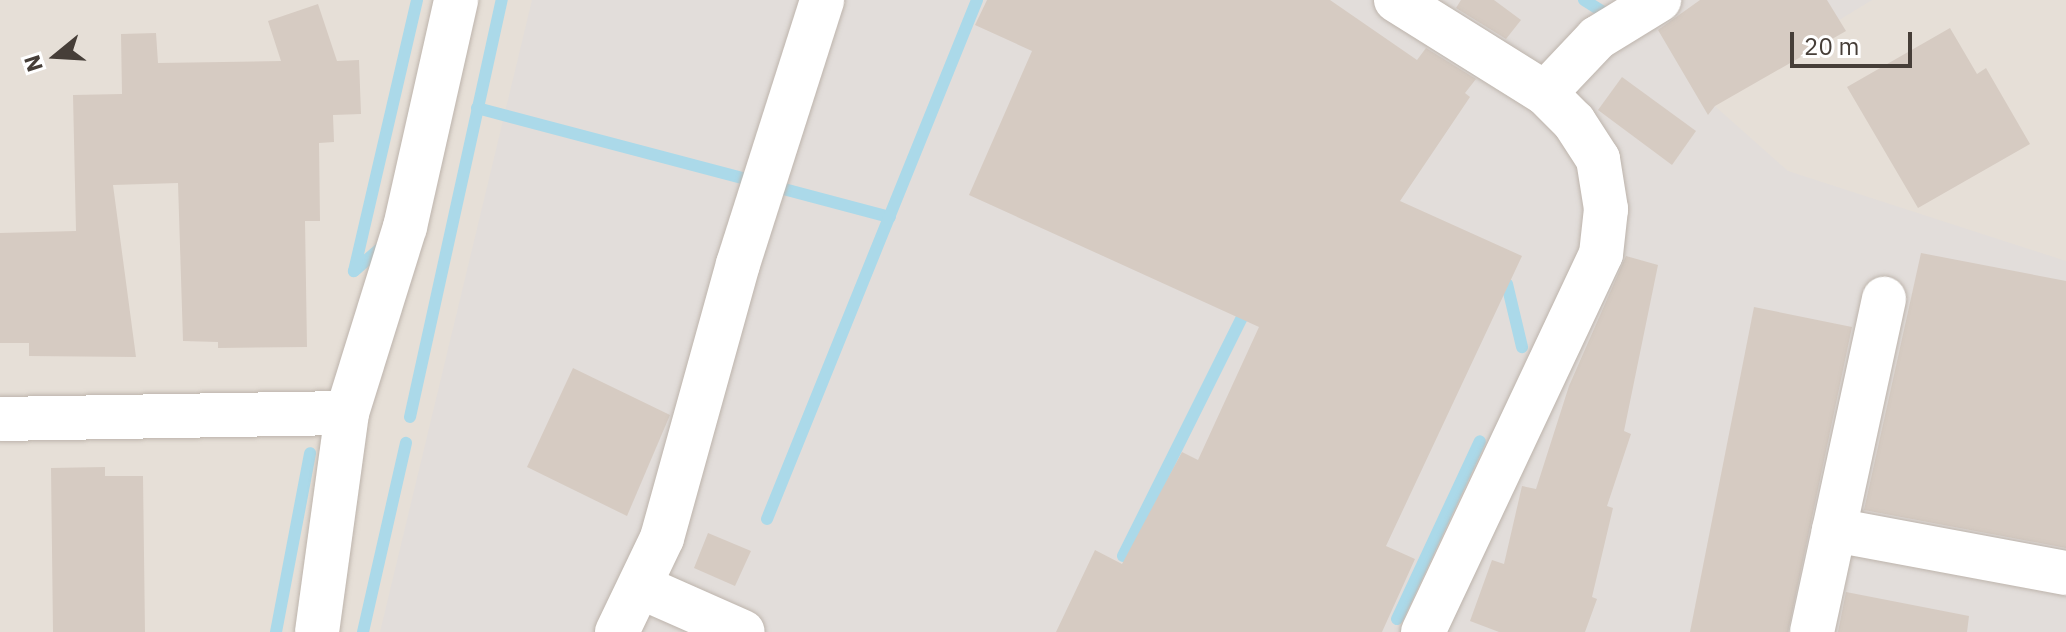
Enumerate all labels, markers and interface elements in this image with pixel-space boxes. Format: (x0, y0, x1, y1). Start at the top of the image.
north arrow (16, 16, 96, 96)
scale bar (1794, 16, 1916, 66)
text: 20 m (1804, 30, 1859, 62)
text: N (16, 52, 49, 76)

